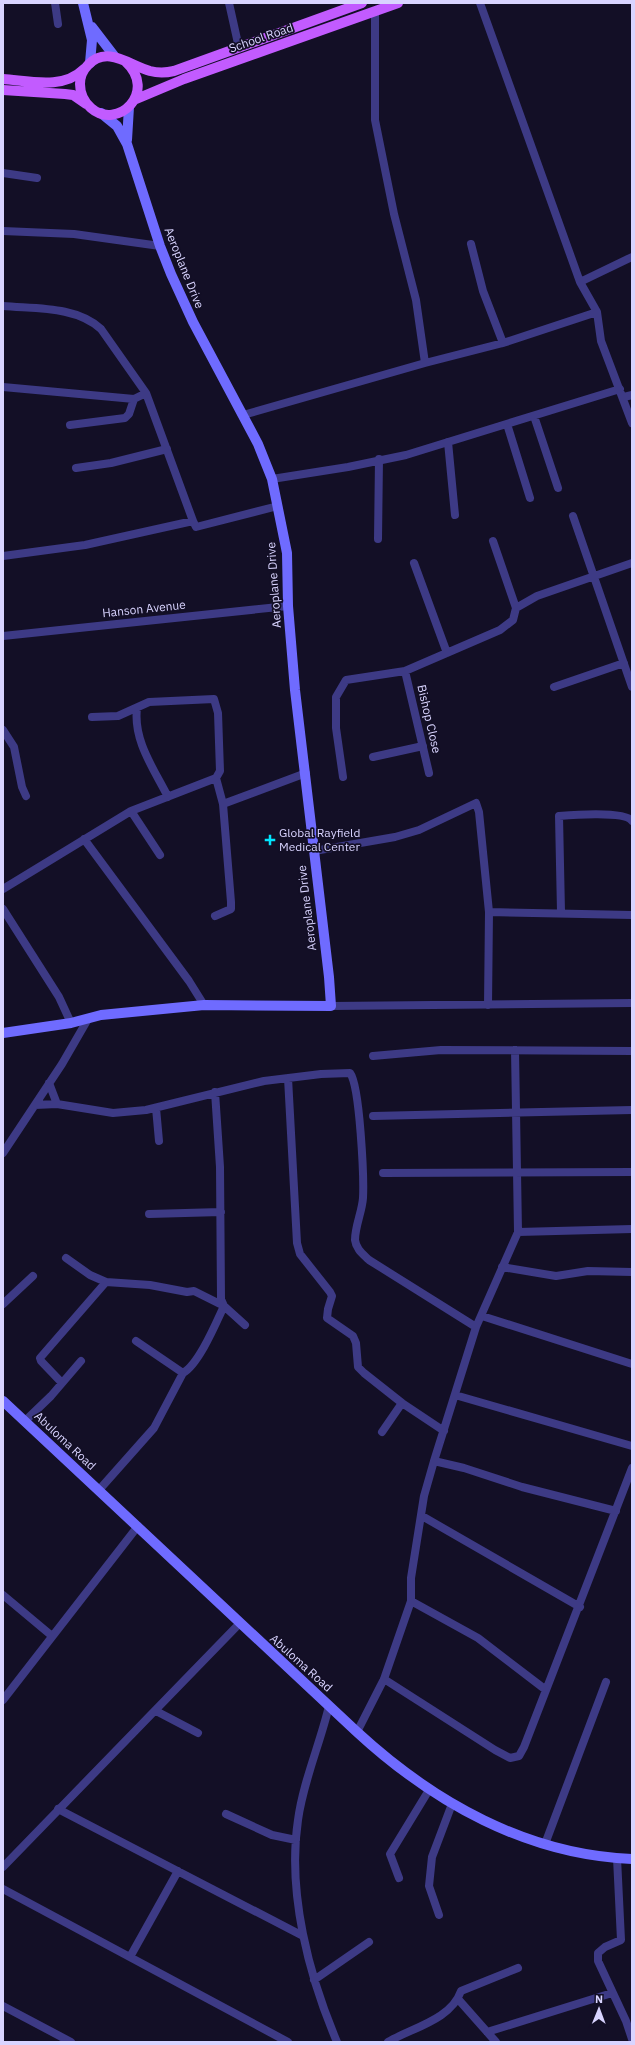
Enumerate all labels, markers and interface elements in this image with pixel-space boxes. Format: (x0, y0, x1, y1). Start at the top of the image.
street label: School Road (227, 20, 295, 56)
street label: Aeroplane Drive (161, 225, 208, 311)
street label: Aeroplane Drive (263, 541, 284, 628)
street label: Hanson Avenue (101, 597, 187, 620)
street label: Bishop Close (414, 683, 445, 755)
place label: Global Rayfield Medical Center (279, 825, 360, 854)
marker: Global Rayfield Medical Center (264, 834, 276, 846)
street label: Aeroplane Drive (294, 864, 319, 952)
street label: Abuloma Road (31, 1408, 99, 1473)
street label: Abuloma Road (267, 1631, 336, 1695)
north arrow (579, 1989, 619, 2029)
text: N (595, 1992, 603, 2006)

